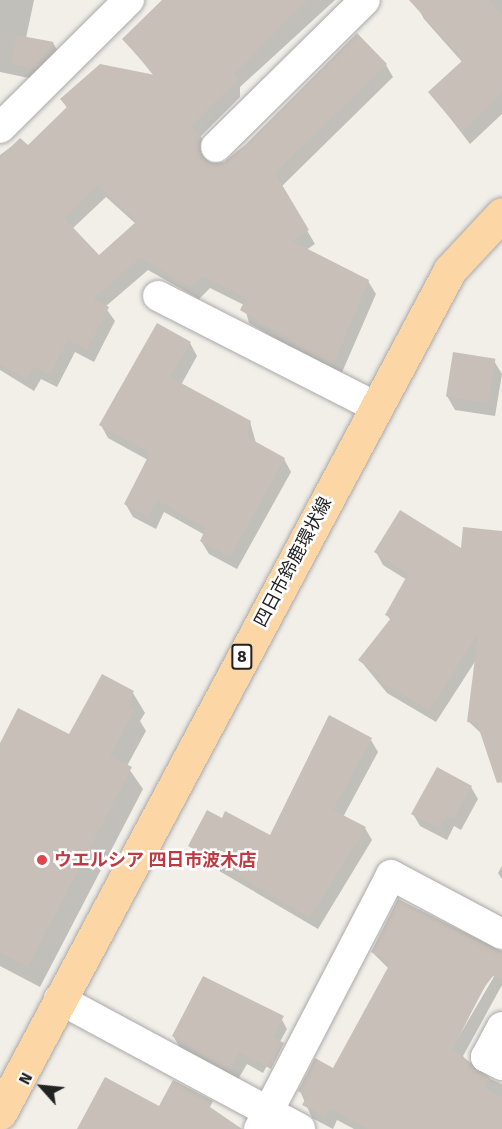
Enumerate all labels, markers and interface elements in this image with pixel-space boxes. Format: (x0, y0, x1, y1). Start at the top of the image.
street label: 四日市鈴鹿環状線 (250, 493, 336, 631)
road number: 8 (230, 644, 254, 670)
place label: ウエルシア 四日市波木店 (54, 849, 256, 871)
marker: ウエルシア 四日市波木店 (35, 853, 49, 867)
north arrow (12, 1057, 72, 1117)
text: N (15, 1070, 36, 1088)

